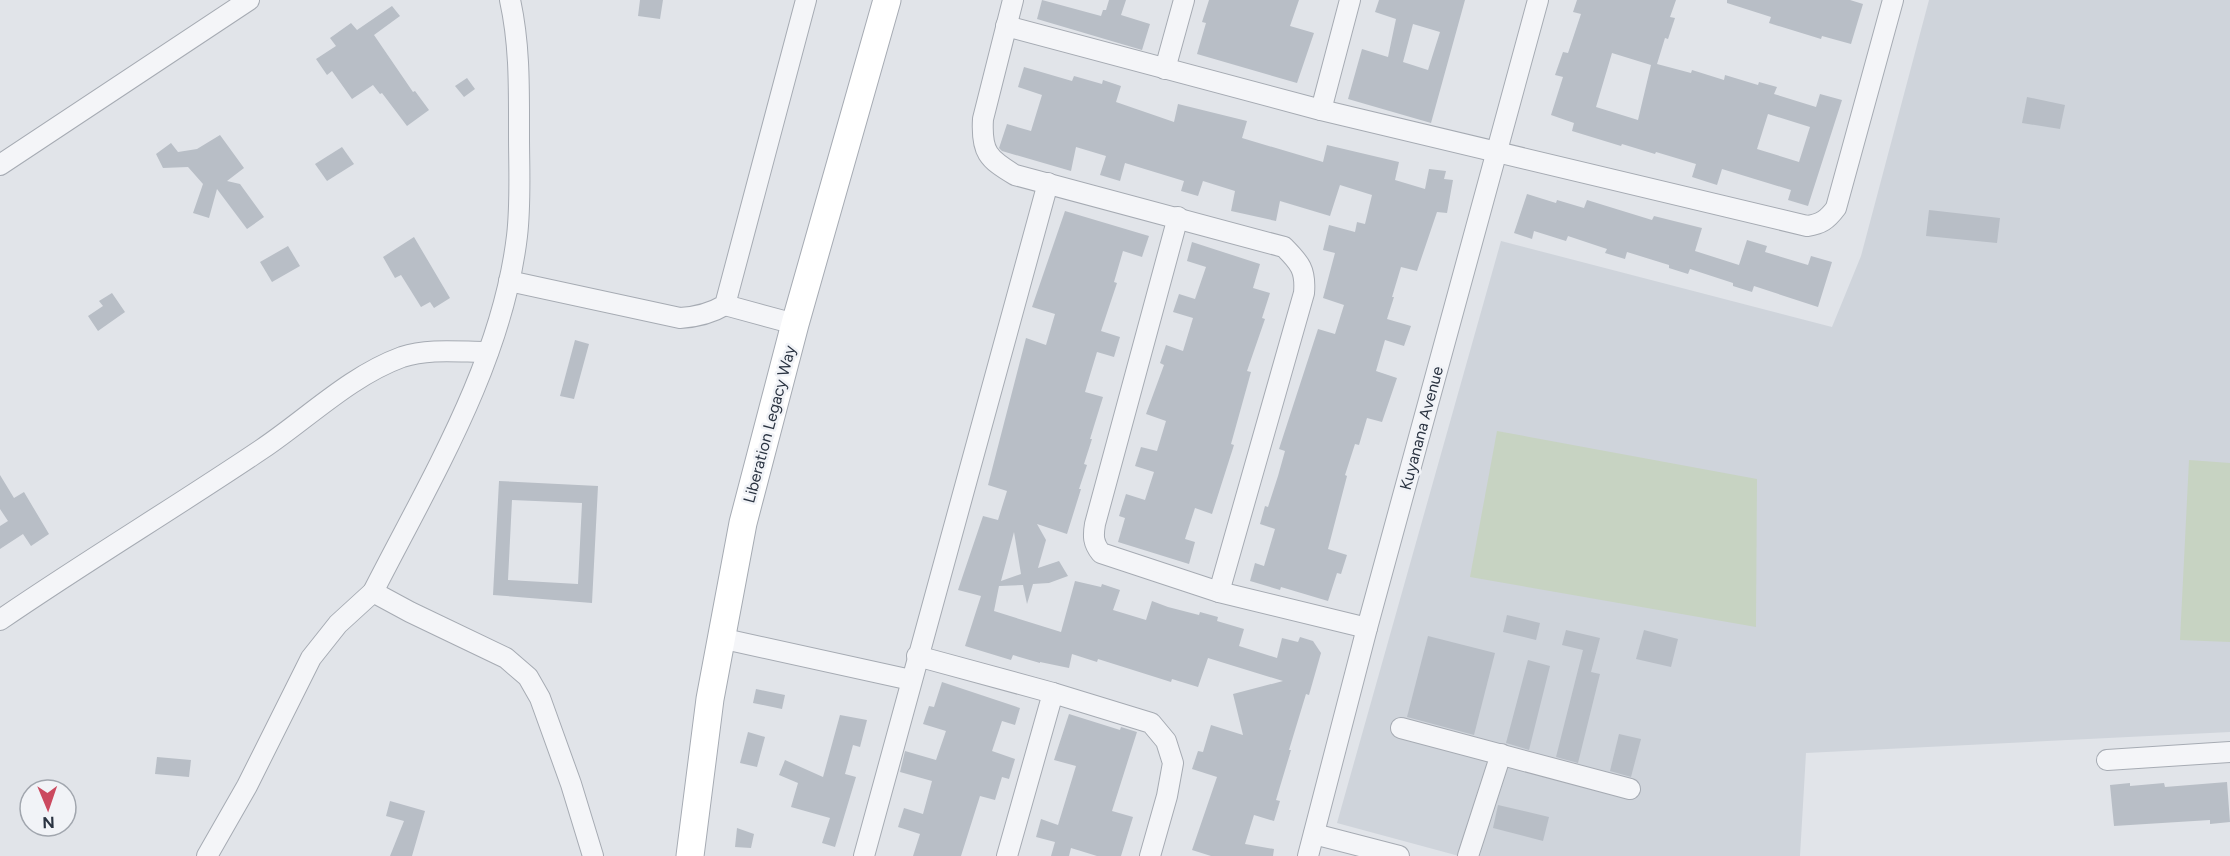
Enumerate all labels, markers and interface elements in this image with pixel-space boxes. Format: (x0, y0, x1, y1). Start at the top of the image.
street label: Liberation Legacy Way (739, 343, 800, 505)
street label: Kuyanana Avenue (1396, 364, 1447, 492)
north arrow (18, 778, 78, 838)
text: N (42, 813, 55, 832)

